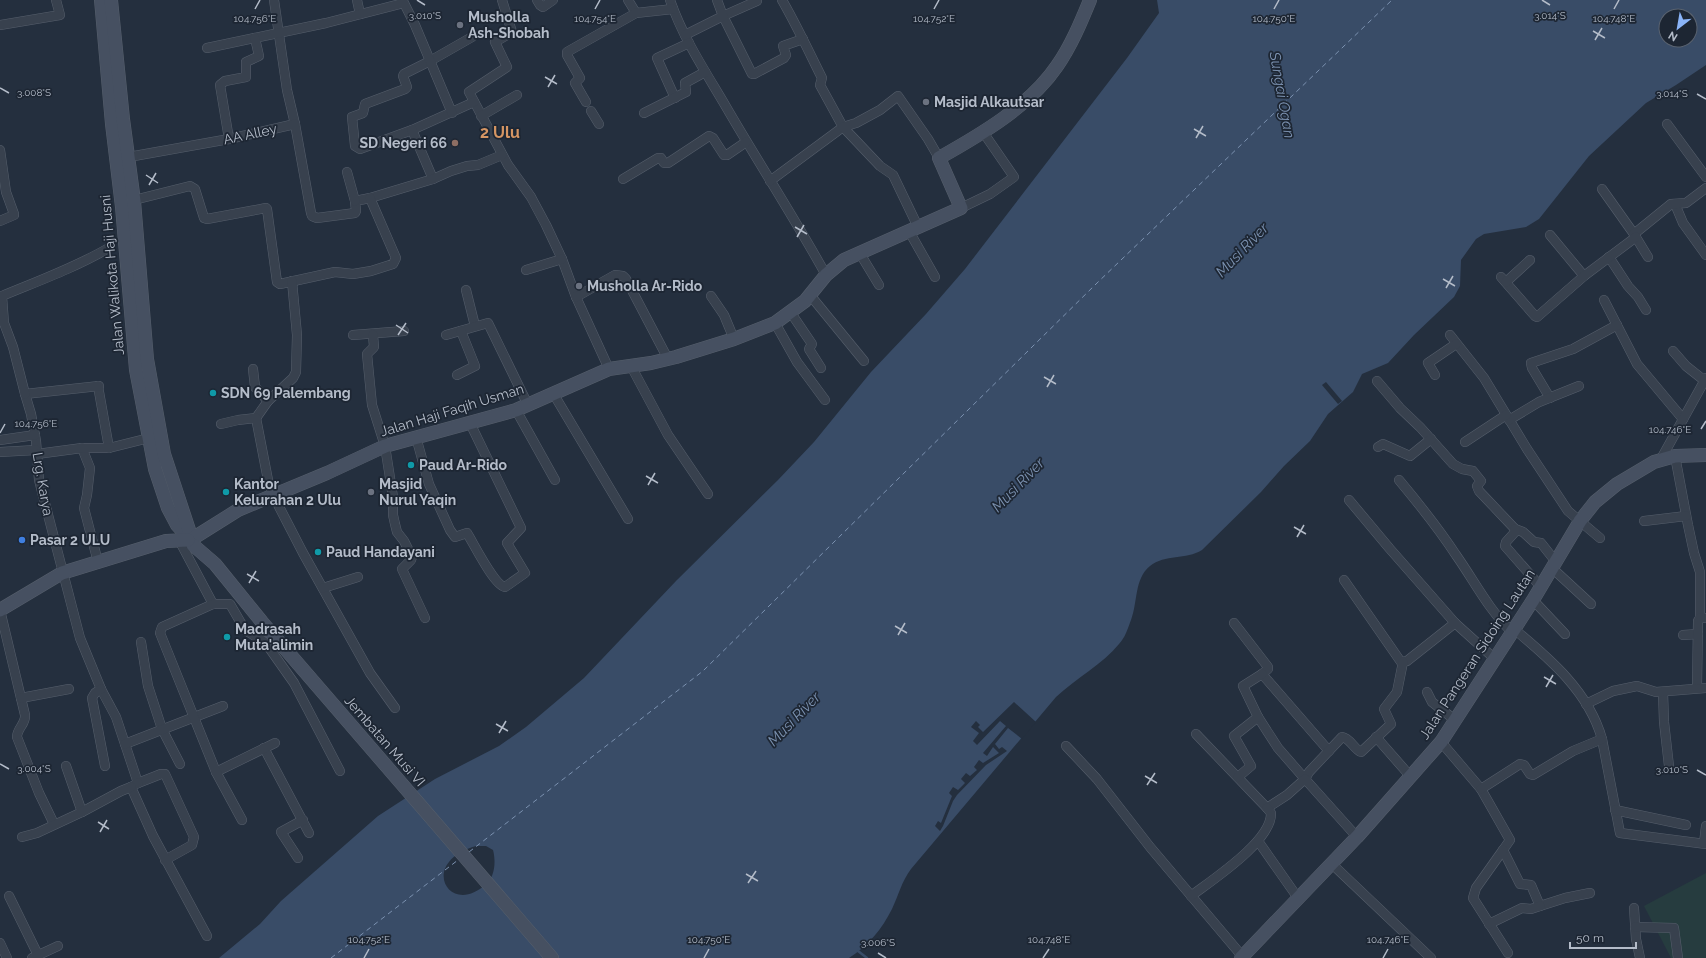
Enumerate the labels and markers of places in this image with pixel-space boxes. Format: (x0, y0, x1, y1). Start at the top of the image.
place label: Musholla Ash-Shobah (468, 9, 549, 41)
marker: Musholla Ash-Shobah (455, 20, 465, 30)
place label: Masjid Alkautsar (934, 94, 1045, 110)
marker: Masjid Alkautsar (921, 97, 931, 107)
place label: SD Negeri 66 (359, 135, 447, 151)
marker: SD Negeri 66 (450, 138, 460, 148)
place label: Musholla Ar-Rido (587, 278, 703, 294)
marker: Musholla Ar-Rido (574, 281, 584, 291)
place label: SDN 69 Palembang (221, 385, 351, 401)
marker: SDN 69 Palembang (208, 388, 218, 398)
place label: Paud Ar-Rido (419, 457, 508, 473)
marker: Paud Ar-Rido (406, 460, 416, 470)
place label: Kantor Kelurahan 2 Ulu (234, 476, 341, 508)
place label: Masjid Nurul Yaqin (379, 476, 456, 508)
marker: Kantor Kelurahan 2 Ulu (221, 487, 231, 497)
marker: Masjid Nurul Yaqin (366, 487, 376, 497)
place label: Pasar 2 ULU (30, 532, 110, 548)
marker: Pasar 2 ULU (17, 535, 27, 545)
place label: Paud Handayani (326, 544, 435, 560)
marker: Paud Handayani (313, 547, 323, 557)
place label: Madrasah Muta'alimin (235, 621, 313, 653)
marker: Madrasah Muta'alimin (222, 632, 232, 642)

